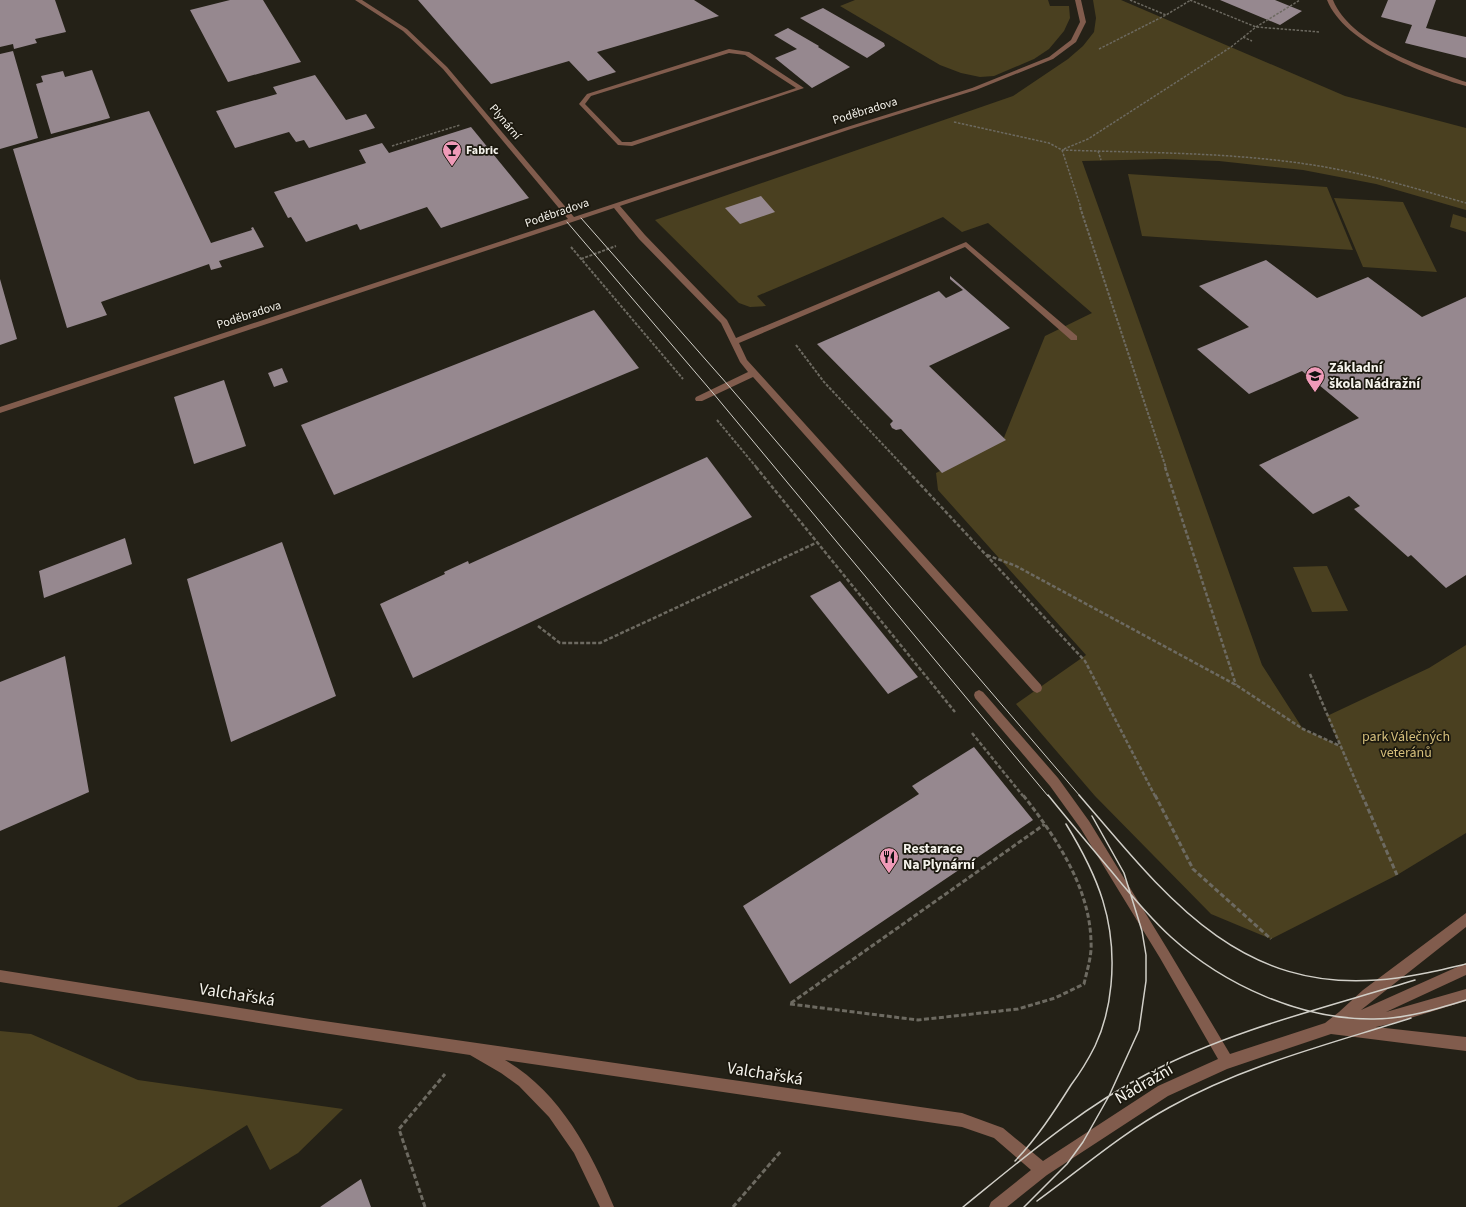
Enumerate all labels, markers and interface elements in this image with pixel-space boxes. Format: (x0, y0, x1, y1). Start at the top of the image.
street label: Poděbradova (831, 93, 899, 129)
street label: Plynární (485, 101, 526, 144)
bar icon: Fabric (441, 139, 463, 167)
place label: Fabric (466, 142, 499, 159)
street label: Poděbradova (523, 194, 591, 232)
street label: Poděbradova (215, 297, 283, 333)
place label: Základní škola Nádražní (1329, 358, 1421, 394)
school or university icon: Základní škola Nádražní (1304, 365, 1326, 393)
park label: park Válečných veteránů (1362, 727, 1450, 763)
place label: Restarace Na Plynární (903, 839, 976, 875)
restaurant icon: Restarace Na Plynární (878, 846, 900, 874)
street label: Valchařská (197, 977, 277, 1013)
street label: Valchařská (725, 1056, 805, 1092)
street label: Nádražní (1110, 1057, 1178, 1110)

